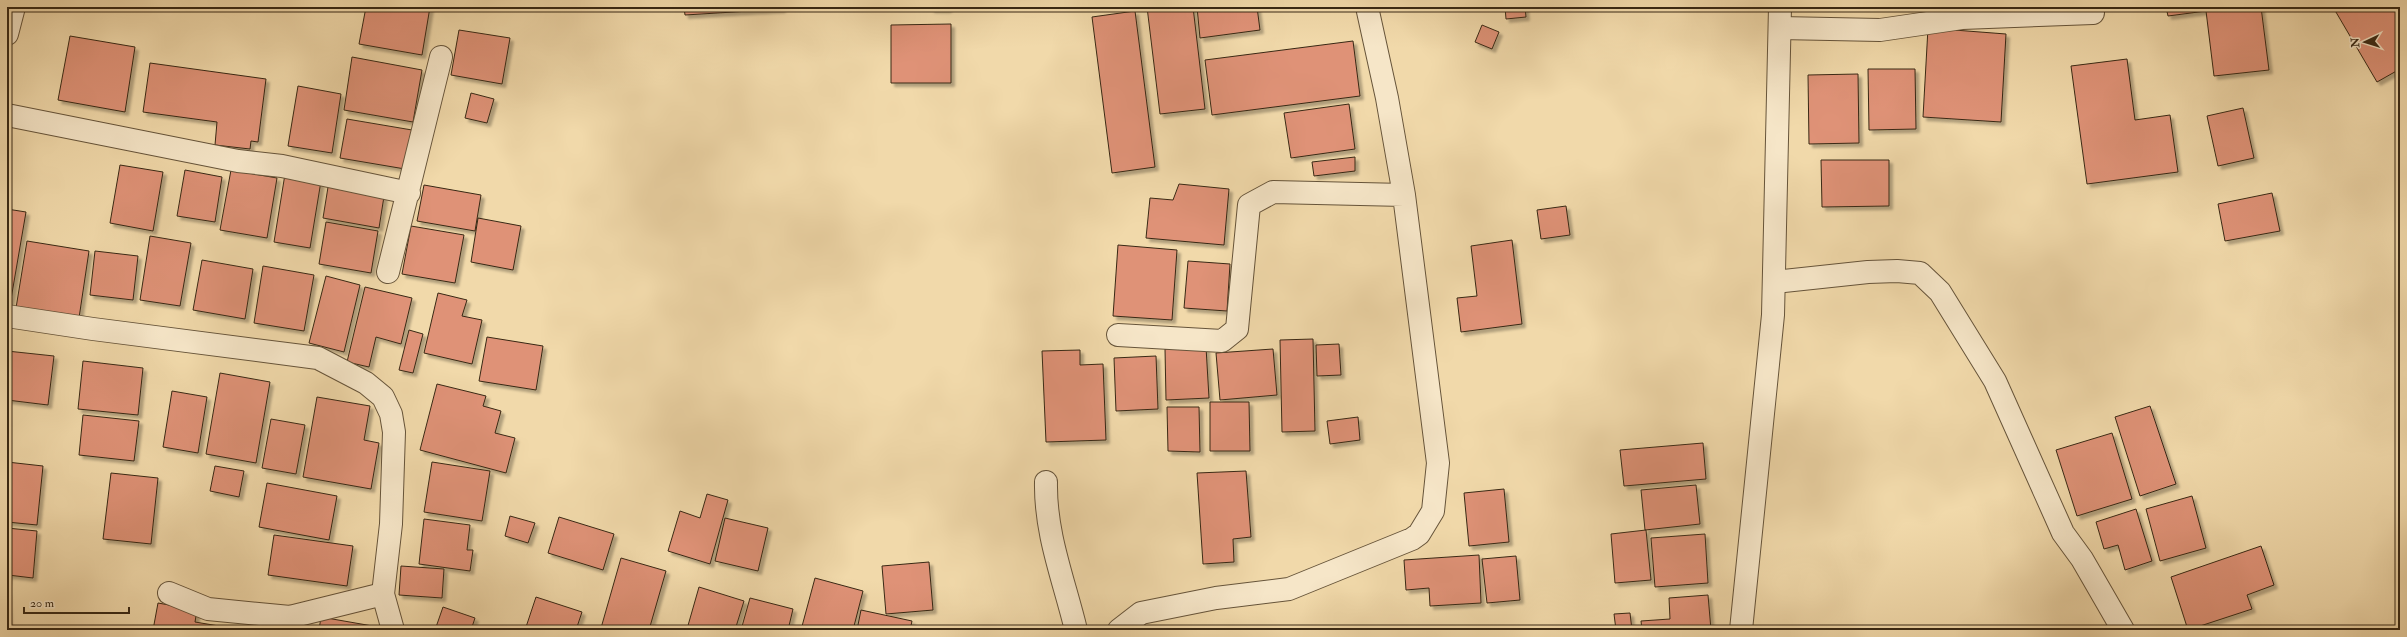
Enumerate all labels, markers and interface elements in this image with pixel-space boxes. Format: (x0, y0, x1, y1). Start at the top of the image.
north arrow (2345, 22, 2385, 62)
text: N (2349, 36, 2362, 49)
scale bar (24, 589, 129, 615)
text: 20 m (30, 596, 55, 611)

